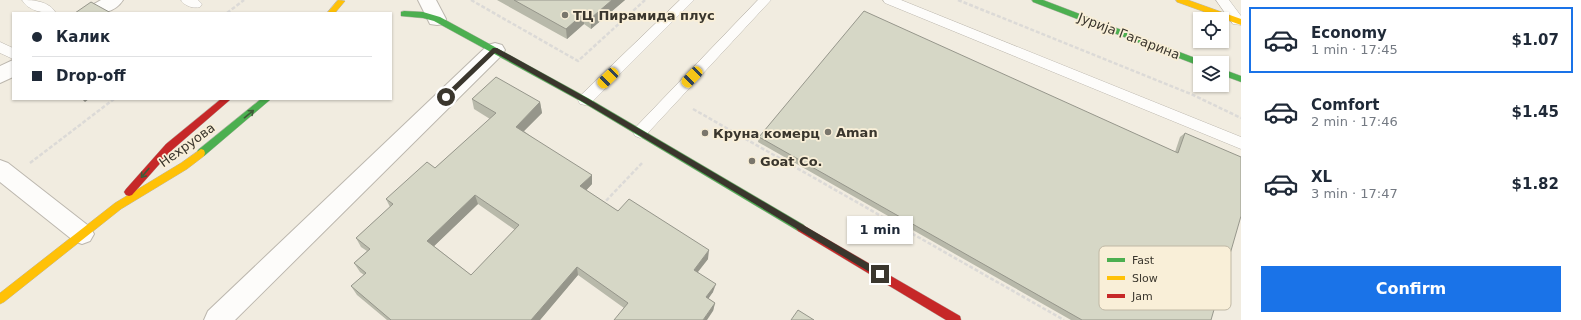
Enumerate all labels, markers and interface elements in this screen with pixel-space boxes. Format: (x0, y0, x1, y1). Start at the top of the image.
place label: ТЦ Пирамида плус (573, 8, 715, 23)
street label: Јурија Гагарина (1075, 9, 1182, 62)
marker: ТЦ Пирамида плус (560, 10, 570, 20)
map controls (1193, 12, 1229, 92)
button: locate (1193, 12, 1229, 48)
icon: car (1263, 22, 1299, 58)
text: Economy (1311, 24, 1387, 42)
text: Калик (56, 28, 110, 46)
text: $1.07 (1512, 31, 1559, 49)
text: 1 min · 17:45 (1311, 42, 1398, 57)
button: layers (1193, 56, 1229, 92)
car (679, 64, 705, 90)
car (595, 65, 621, 91)
text: Drop-off (56, 67, 126, 85)
route start (437, 88, 455, 106)
icon: car (1263, 94, 1299, 130)
text: Comfort (1311, 96, 1379, 114)
text: $1.45 (1512, 103, 1559, 121)
one-way arrow (244, 109, 255, 118)
text: 2 min · 17:46 (1311, 114, 1398, 129)
street label: Нехруова (156, 120, 218, 170)
place label: Aman (836, 125, 878, 140)
place label: Круна комерц (713, 126, 820, 141)
marker: Aman (823, 127, 833, 137)
marker: Круна комерц (700, 128, 710, 138)
place label: Goat Co. (760, 154, 823, 169)
marker: Goat Co. (747, 156, 757, 166)
icon: car (1263, 166, 1299, 202)
one-way arrow (141, 168, 150, 179)
text: XL (1311, 168, 1332, 186)
text: $1.82 (1512, 175, 1559, 193)
text: 3 min · 17:47 (1311, 186, 1398, 201)
callout: 1 min (847, 216, 913, 244)
text: 1 min (860, 222, 900, 237)
legend (1099, 246, 1231, 310)
text: Fast (1132, 254, 1155, 267)
route end (871, 265, 889, 283)
button: Confirm (1261, 266, 1561, 312)
text: Slow (1132, 272, 1158, 285)
text: Jam (1131, 290, 1153, 303)

